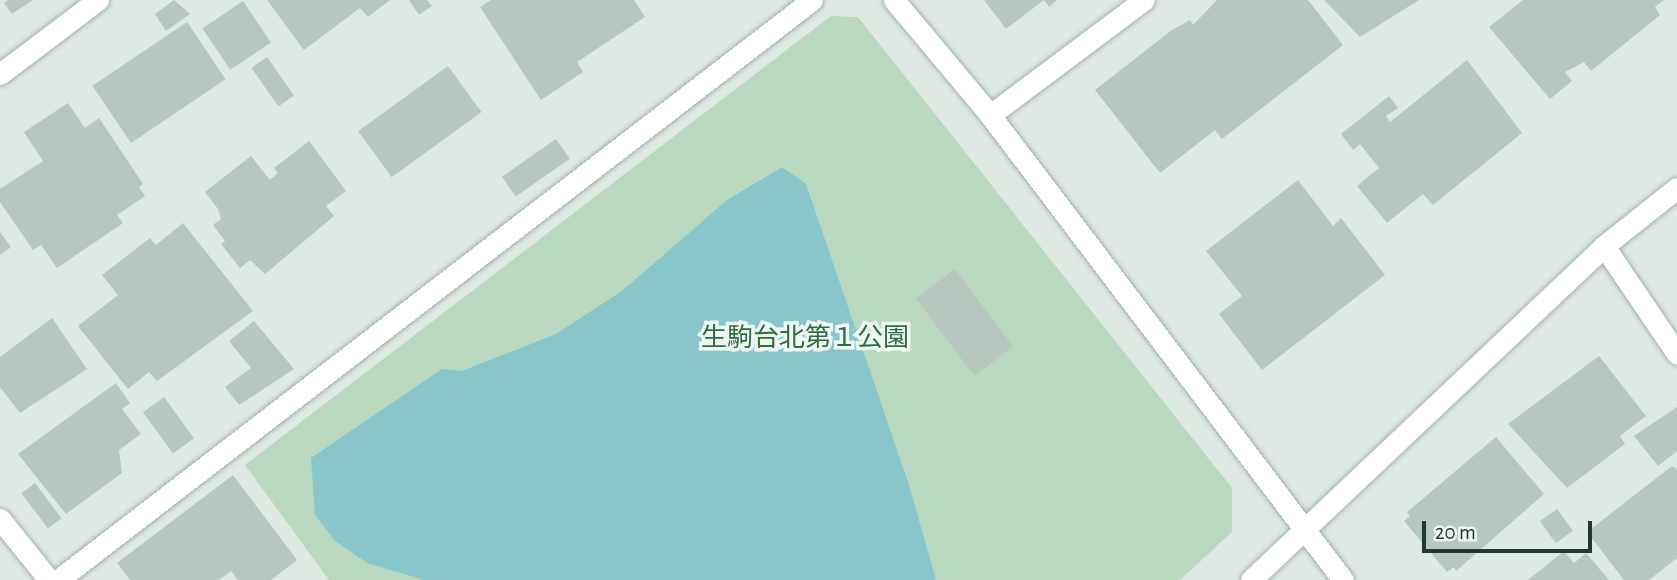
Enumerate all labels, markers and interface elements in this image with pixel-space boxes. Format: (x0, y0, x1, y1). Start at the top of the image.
park label: 生駒台北第１公園 (701, 323, 909, 355)
scale bar (1425, 506, 1595, 550)
text: 20 m (1435, 522, 1476, 543)

